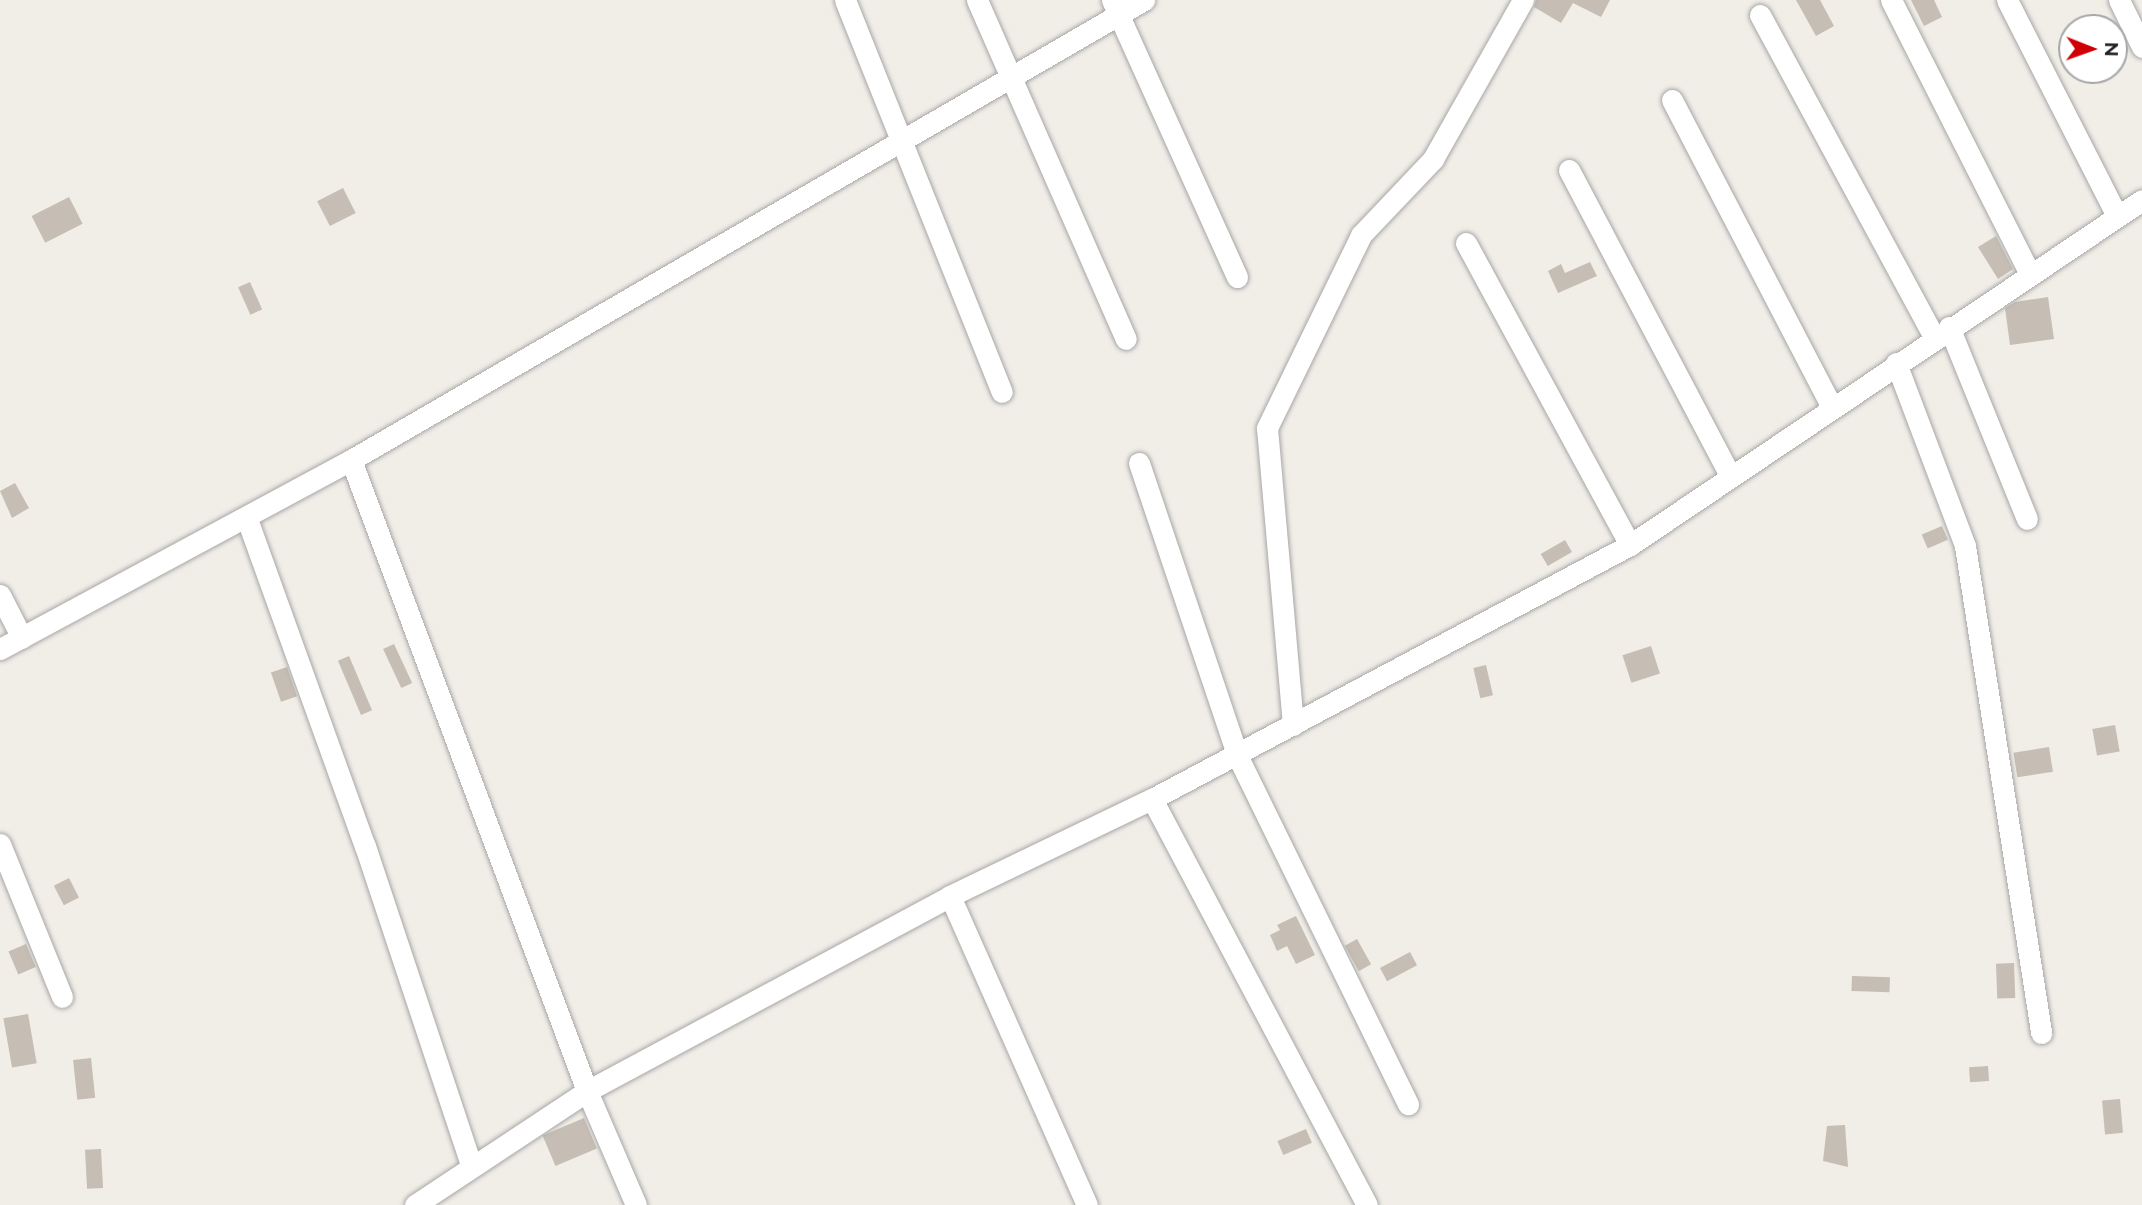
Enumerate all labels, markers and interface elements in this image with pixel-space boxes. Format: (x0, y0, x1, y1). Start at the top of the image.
north arrow (2058, 14, 2128, 84)
text: N (2101, 42, 2123, 57)

